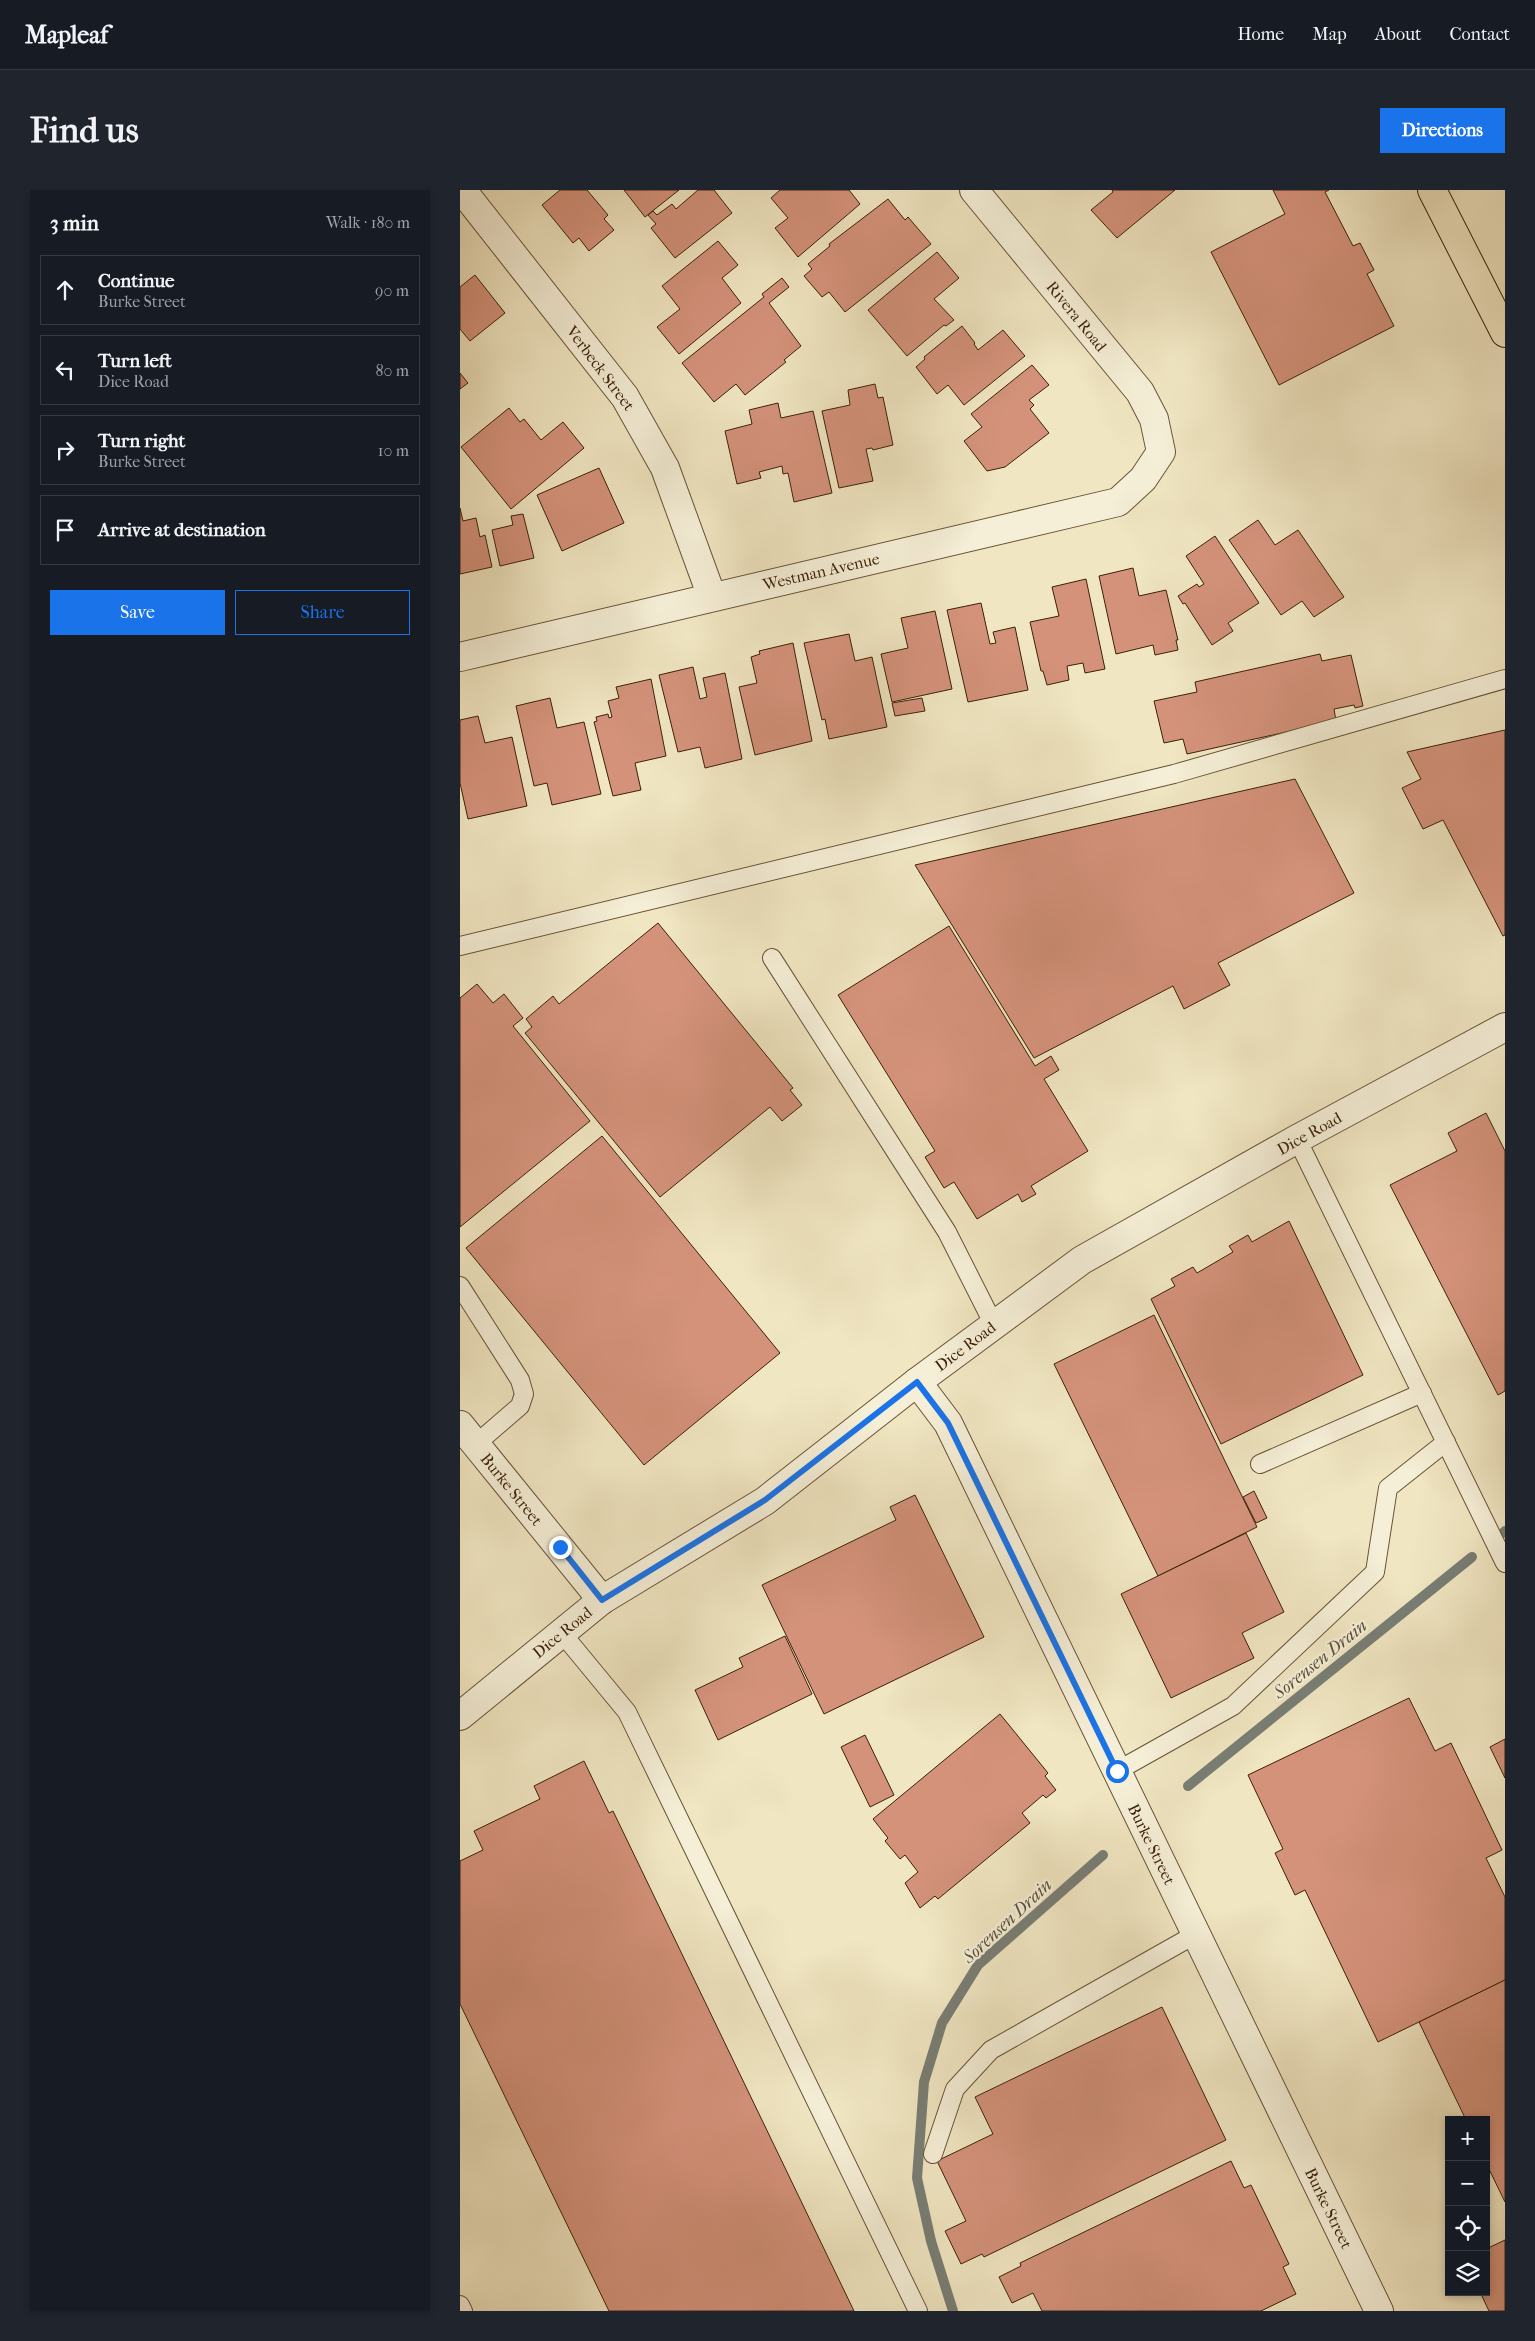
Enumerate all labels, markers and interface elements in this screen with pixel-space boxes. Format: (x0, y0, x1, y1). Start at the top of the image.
text: Mapleaf (25, 21, 108, 49)
text: Home (1237, 24, 1284, 45)
text: Map (1312, 24, 1347, 45)
text: About (1375, 24, 1421, 45)
text: Contact (1449, 24, 1510, 45)
button: Directions (1380, 108, 1505, 153)
text: Find us (30, 110, 139, 151)
text: 3 min (50, 211, 99, 235)
text: Walk · 180 m (326, 213, 410, 232)
text: Continue (98, 270, 174, 292)
icon: ahead (51, 276, 79, 304)
street label: Rivera Road (1043, 277, 1111, 356)
text: 90 m (375, 281, 409, 300)
text: Burke Street (98, 292, 186, 311)
street label: Verbeck Street (562, 321, 639, 415)
text: Turn left (98, 350, 172, 372)
icon: left (51, 356, 79, 384)
text: 80 m (375, 361, 409, 380)
text: Dice Road (98, 372, 169, 391)
text: Turn right (98, 430, 185, 452)
icon: right (51, 436, 79, 464)
text: 10 m (378, 441, 409, 460)
text: Burke Street (98, 452, 186, 471)
icon: arrive (51, 516, 79, 544)
text: Arrive at destination (98, 519, 266, 541)
street label: Westman Avenue (760, 549, 881, 594)
button: Save (50, 590, 225, 635)
button: Share (235, 590, 410, 635)
street label: Dice Road (1274, 1108, 1345, 1159)
street label: Dice Road (931, 1317, 1000, 1375)
street label: Burke Street (477, 1449, 547, 1530)
route end (549, 1536, 572, 1559)
street label: Dice Road (529, 1603, 596, 1662)
water label: Sorensen Drain (1269, 1615, 1371, 1704)
route start (1106, 1760, 1129, 1783)
street label: Burke Street (1124, 1801, 1179, 1888)
water label: Sorensen Drain (958, 1875, 1056, 1969)
map controls (1445, 2116, 1490, 2296)
button: + (1445, 2116, 1490, 2161)
button: − (1445, 2161, 1490, 2206)
street label: Burke Street (1301, 2165, 1356, 2252)
button: locate (1445, 2206, 1490, 2251)
button: layers (1445, 2251, 1490, 2296)

